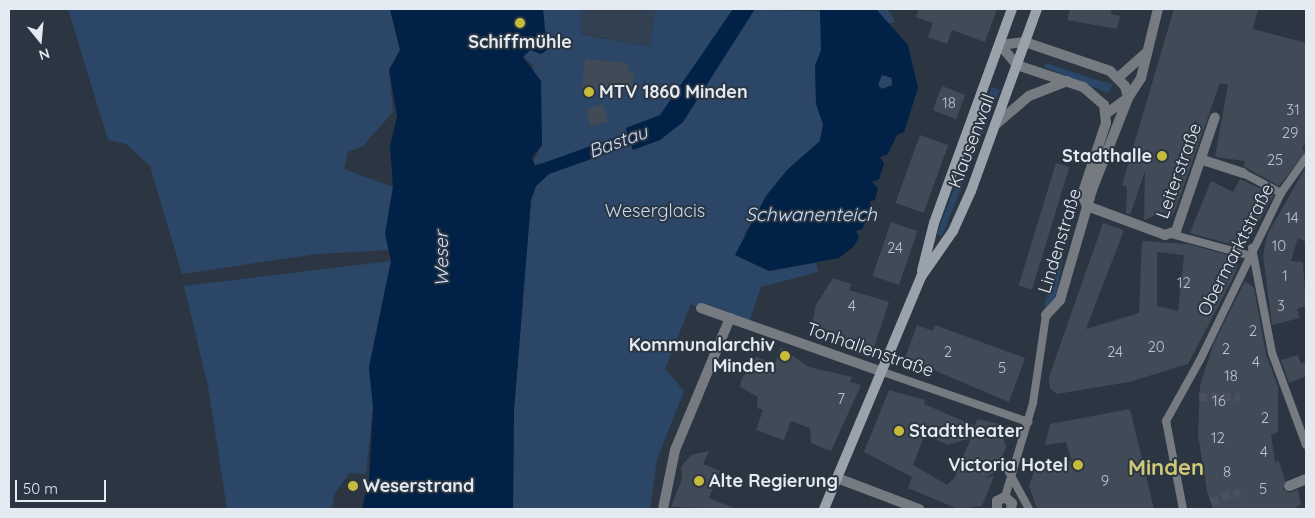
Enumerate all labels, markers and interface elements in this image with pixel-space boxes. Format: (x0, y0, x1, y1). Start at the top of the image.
north arrow (15, 15, 65, 65)
marker: Schiffmühle (514, 17, 526, 29)
place label: Schiffmühle (468, 31, 572, 53)
text: N (37, 44, 52, 64)
place label: MTV 1860 Minden (599, 81, 748, 103)
marker: MTV 1860 Minden (583, 86, 595, 98)
street label: Klausenwall (944, 91, 1000, 191)
house number: 18 (942, 94, 956, 112)
house number: 31 (1286, 101, 1300, 119)
street label: Leiterstraße (1152, 120, 1206, 222)
water label: Bastau (585, 121, 651, 163)
house number: 29 (1282, 124, 1298, 142)
place label: Stadthalle (1062, 145, 1152, 167)
marker: Stadthalle (1156, 150, 1168, 162)
house number: 25 (1267, 151, 1283, 169)
street label: Obermarktstraße (1193, 180, 1279, 320)
street label: Lindenstraße (1034, 186, 1086, 296)
park label: Weserglacis (605, 200, 705, 222)
water label: Schwanenteich (745, 204, 877, 226)
house number: 14 (1285, 209, 1299, 227)
water label: Weser (430, 231, 454, 287)
house number: 10 (1272, 237, 1286, 255)
house number: 24 (887, 239, 903, 257)
house number: 1 (1282, 267, 1288, 285)
house number: 12 (1177, 274, 1191, 292)
house number: 4 (848, 297, 856, 315)
house number: 3 (1277, 297, 1285, 315)
street label: Tonhallenstraße (804, 318, 936, 382)
house number: 2 (1249, 322, 1257, 340)
place label: Kommunalarchiv Minden (629, 335, 775, 378)
house number: 20 (1147, 338, 1165, 356)
house number: 2 (1222, 340, 1230, 358)
house number: 2 (944, 343, 952, 361)
house number: 24 (1107, 343, 1123, 361)
marker: Kommunalarchiv Minden (779, 350, 791, 362)
house number: 4 (1252, 353, 1260, 371)
house number: 5 (998, 359, 1006, 377)
house number: 18 (1224, 367, 1238, 385)
house number: 7 (837, 390, 845, 408)
house number: 16 (1212, 392, 1226, 410)
house number: 2 (1261, 409, 1269, 427)
place label: Stadttheater (909, 420, 1023, 442)
marker: Stadttheater (893, 425, 905, 437)
house number: 12 (1211, 429, 1225, 447)
house number: 4 (1260, 443, 1268, 461)
place label: Victoria Hotel (948, 454, 1068, 476)
district label: Minden (1128, 455, 1204, 481)
marker: Victoria Hotel (1072, 459, 1084, 471)
house number: 8 (1223, 463, 1231, 481)
scale bar (18, 470, 109, 502)
place label: Alte Regierung (709, 470, 838, 492)
house number: 9 (1101, 472, 1109, 490)
place label: Weserstrand (363, 475, 474, 497)
marker: Alte Regierung (693, 475, 705, 487)
text: 50 m (23, 479, 58, 498)
marker: Weserstrand (347, 480, 359, 492)
house number: 5 (1259, 480, 1267, 498)

